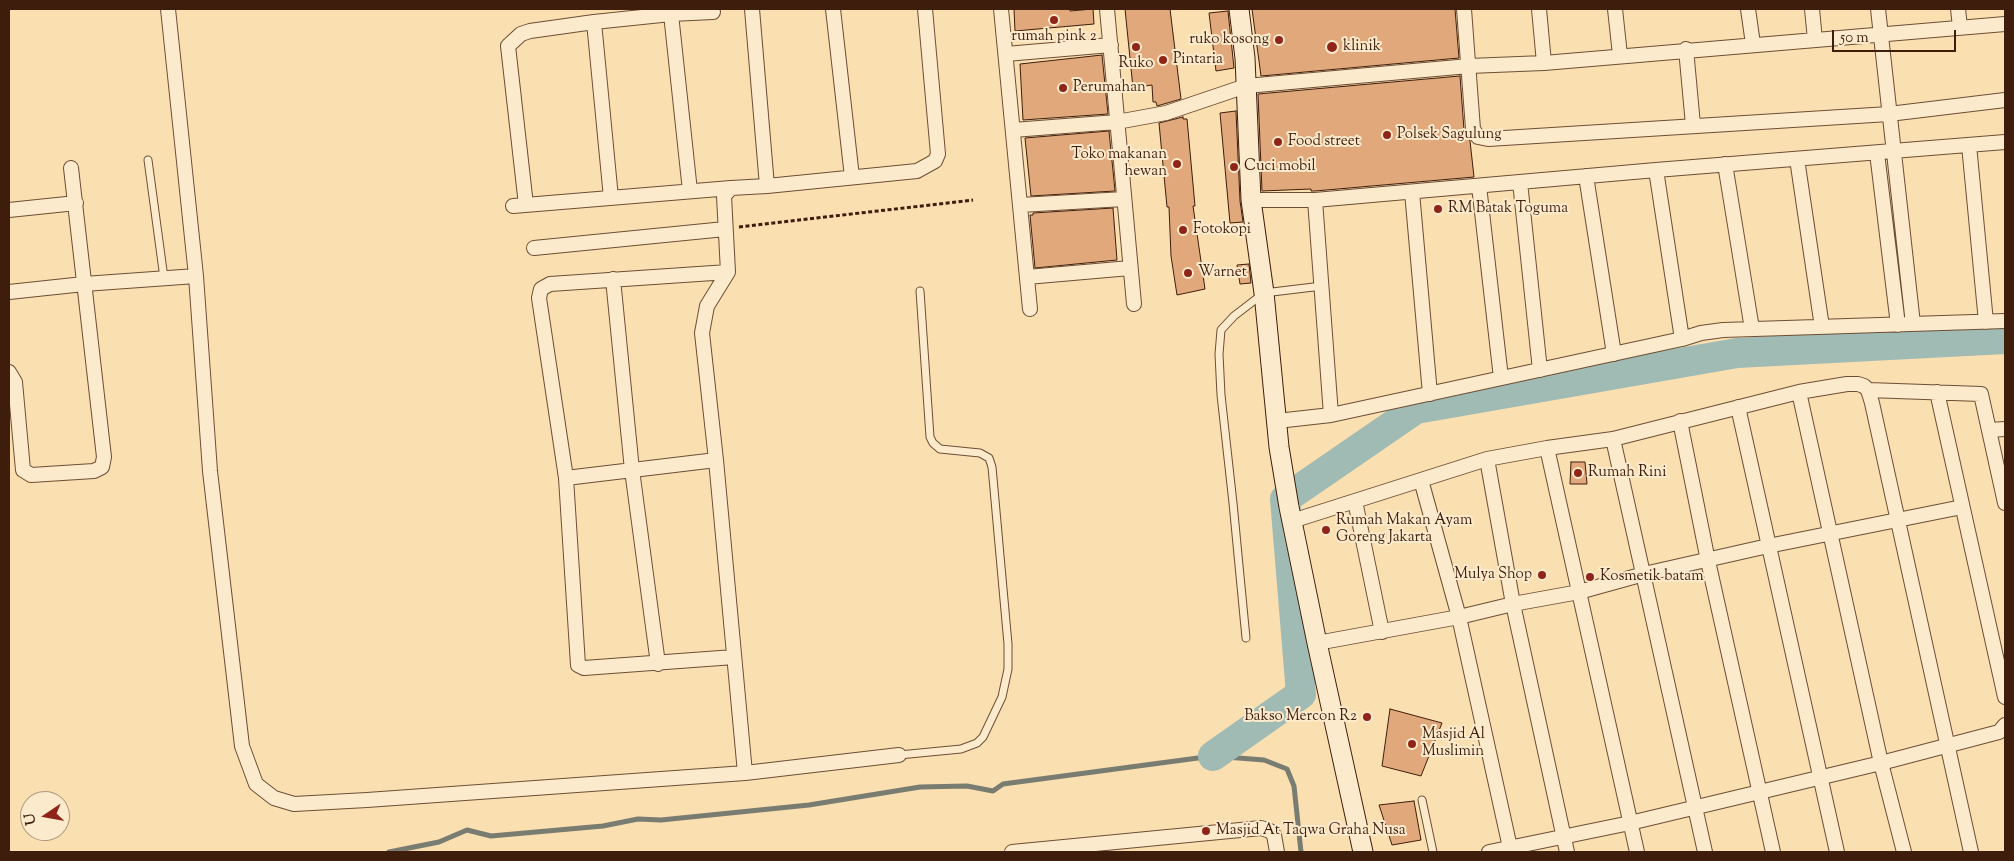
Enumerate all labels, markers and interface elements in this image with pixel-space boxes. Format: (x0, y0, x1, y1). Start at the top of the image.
marker: rumah pink 2 (1048, 14, 1060, 26)
scale bar (1834, 20, 1958, 52)
place label: rumah pink 2 (1011, 28, 1097, 46)
text: 50 m (1840, 28, 1869, 49)
place label: ruko kosong (1189, 31, 1269, 49)
marker: ruko kosong (1273, 34, 1285, 46)
place label: klinik (1343, 38, 1381, 56)
marker: klinik (1325, 40, 1339, 54)
marker: Ruko (1130, 41, 1142, 53)
place label: Pintaria (1173, 51, 1223, 69)
marker: Pintaria (1157, 54, 1169, 66)
place label: Ruko (1118, 55, 1154, 73)
place label: Perumahan (1073, 79, 1146, 97)
marker: Perumahan (1057, 82, 1069, 94)
place label: Polsek Sagulung (1397, 126, 1502, 144)
marker: Polsek Sagulung (1381, 129, 1393, 141)
place label: Food street (1288, 133, 1360, 151)
marker: Food street (1272, 136, 1284, 148)
place label: Toko makanan hewan (1071, 146, 1167, 181)
marker: Toko makanan hewan (1171, 158, 1183, 170)
place label: Cuci mobil (1244, 158, 1316, 176)
marker: Cuci mobil (1228, 161, 1240, 173)
place label: RM Batak Toguma (1448, 200, 1568, 218)
marker: RM Batak Toguma (1432, 203, 1444, 215)
place label: Fotokopi (1193, 221, 1251, 239)
marker: Fotokopi (1177, 224, 1189, 236)
place label: Warnet (1198, 264, 1247, 282)
marker: Warnet (1182, 267, 1194, 279)
place label: Rumah Rini (1588, 464, 1666, 482)
marker: Rumah Rini (1572, 467, 1584, 479)
place label: Rumah Makan Ayam Goreng Jakarta (1336, 512, 1472, 547)
marker: Rumah Makan Ayam Goreng Jakarta (1320, 524, 1332, 536)
place label: Mulya Shop (1454, 566, 1532, 584)
place label: Kosmetik batam (1600, 568, 1704, 586)
marker: Mulya Shop (1536, 569, 1548, 581)
marker: Kosmetik batam (1584, 571, 1596, 583)
place label: Bakso Mercon R2 (1244, 708, 1357, 726)
marker: Bakso Mercon R2 (1361, 711, 1373, 723)
place label: Masjid Al Muslimin (1422, 726, 1485, 761)
marker: Masjid Al Muslimin (1406, 738, 1418, 750)
north arrow (20, 791, 70, 841)
text: U (20, 811, 42, 827)
place label: Masjid At Taqwa Graha Nusa (1216, 822, 1406, 840)
marker: Masjid At Taqwa Graha Nusa (1200, 825, 1212, 837)

